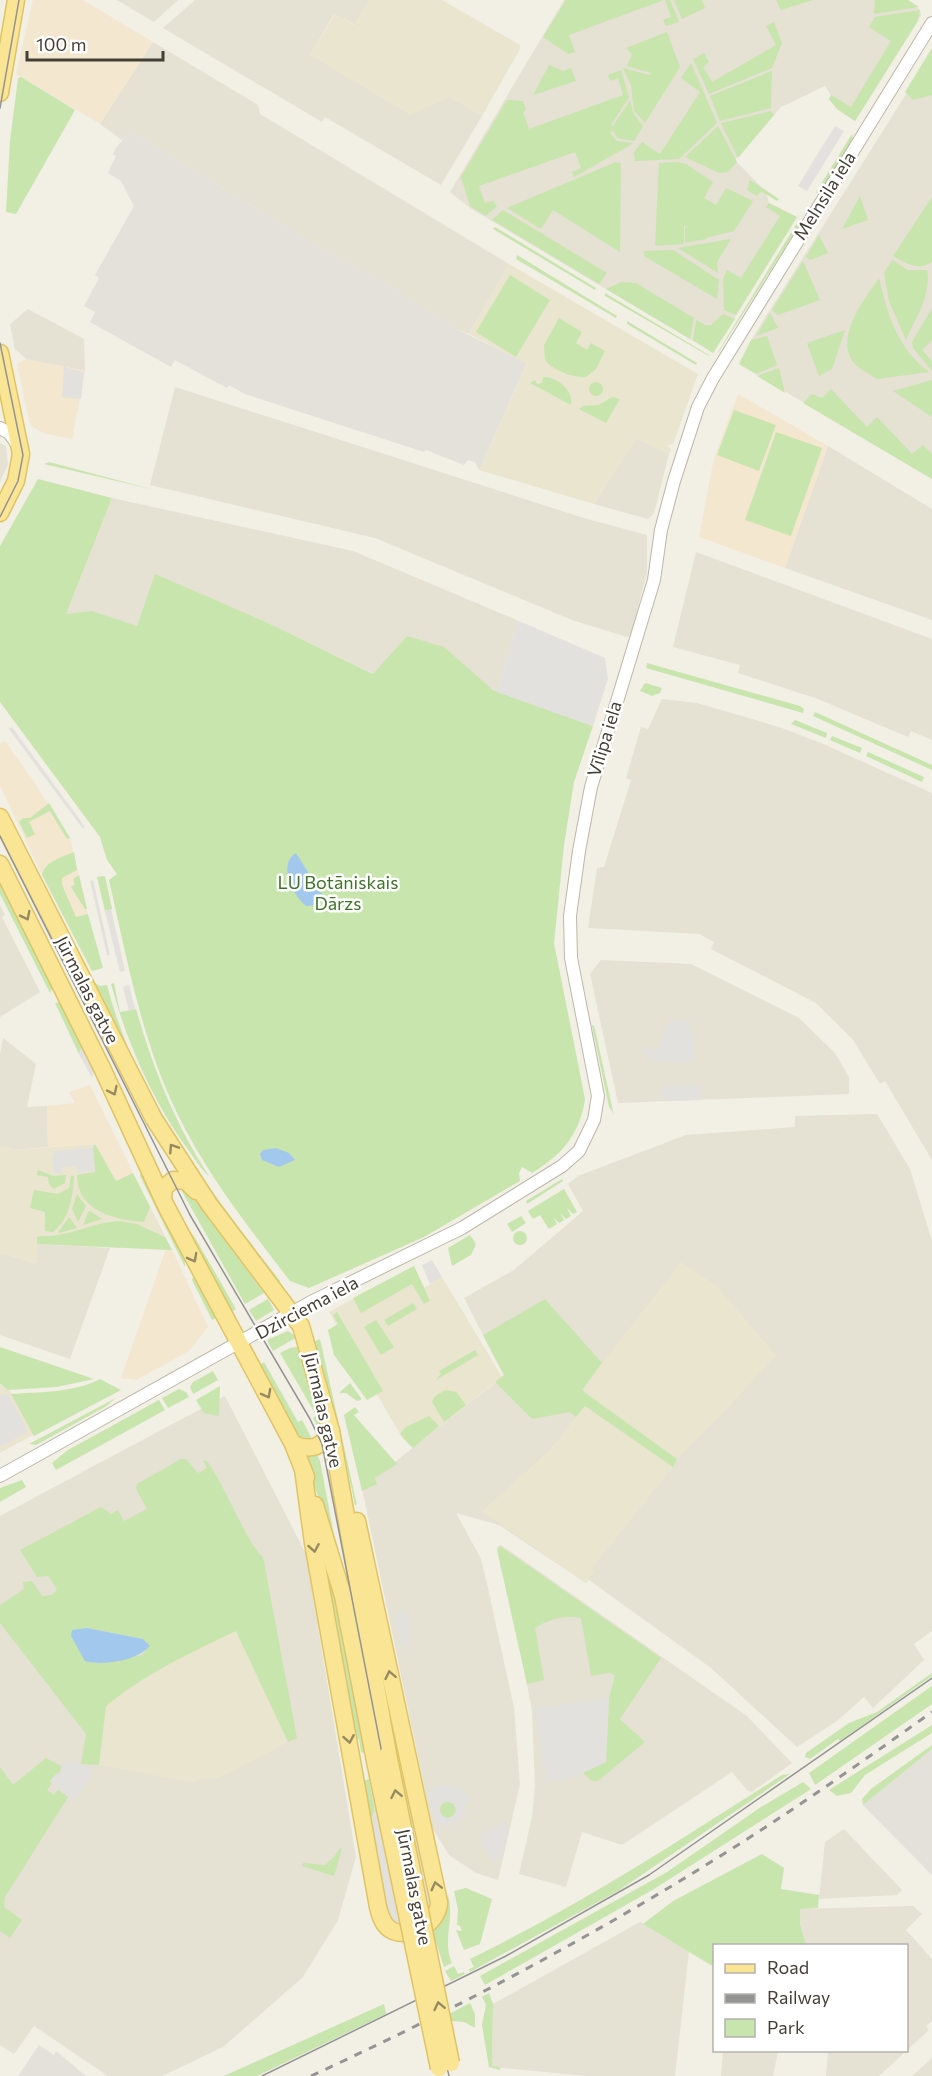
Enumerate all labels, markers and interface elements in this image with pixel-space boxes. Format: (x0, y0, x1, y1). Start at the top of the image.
scale bar (27, 24, 164, 62)
text: 100 m (36, 33, 86, 55)
street label: Melnsila iela (788, 147, 860, 244)
street label: Vīlipa iela (582, 698, 626, 779)
park label: LU Botāniskais Dārzs (278, 871, 398, 914)
one-way arrow (19, 910, 30, 920)
street label: Jūrmalas gatve (51, 932, 124, 1047)
one-way arrow (105, 1084, 117, 1095)
one-way arrow (169, 1144, 181, 1154)
one-way arrow (186, 1251, 197, 1262)
street label: Dzirciema iela (251, 1271, 362, 1343)
street label: Jūrmalas gatve (300, 1350, 348, 1470)
one-way arrow (260, 1388, 271, 1398)
one-way arrow (307, 1542, 320, 1552)
one-way arrow (384, 1670, 397, 1680)
one-way arrow (342, 1735, 354, 1744)
one-way arrow (390, 1789, 403, 1799)
street label: Jūrmalas gatve (393, 1827, 437, 1947)
one-way arrow (430, 1881, 443, 1891)
legend (713, 1944, 908, 2052)
text: Road (767, 1956, 809, 1978)
text: Railway (767, 1986, 830, 2008)
one-way arrow (433, 2001, 446, 2011)
text: Park (767, 2016, 805, 2038)

